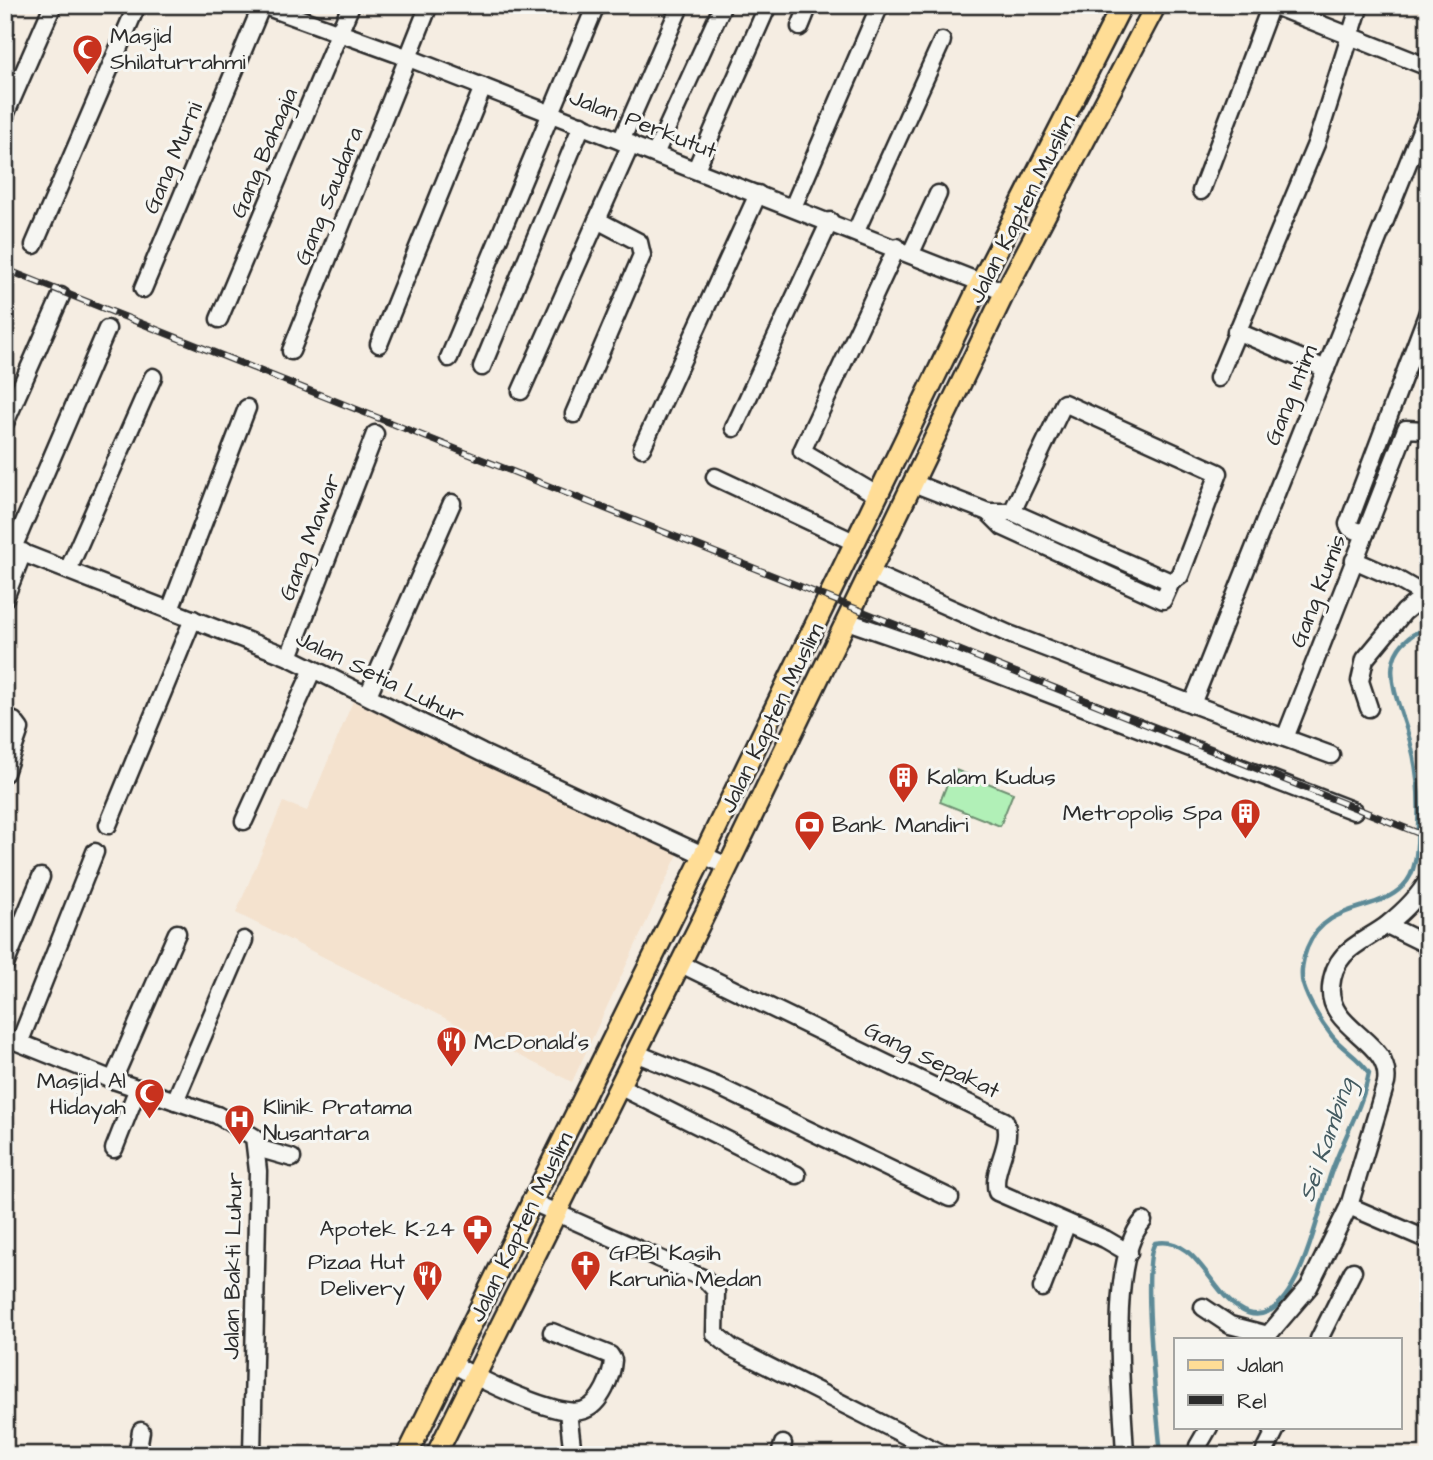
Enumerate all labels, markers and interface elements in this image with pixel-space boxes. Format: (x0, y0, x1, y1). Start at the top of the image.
place label: Masjid Shilaturrahmi (110, 20, 246, 78)
mosque icon: Masjid Shilaturrahmi (70, 32, 104, 76)
street label: Jalan Perkutut (565, 81, 722, 167)
street label: Gang Bahagia (222, 83, 307, 223)
street label: Gang Murni (135, 97, 212, 219)
street label: Jalan Kapten Muslim (961, 109, 1084, 309)
street label: Gang Saudara (287, 122, 372, 270)
street label: Gang Intim (1256, 340, 1327, 450)
street label: Gang Mawar (271, 468, 350, 606)
street label: Gang Kumis (1282, 530, 1355, 653)
street label: Jalan Kapten Muslim (712, 617, 832, 819)
street label: Jalan Setia Luhur (290, 622, 470, 732)
building icon: Kalam Kudus (887, 760, 921, 804)
place label: Kalam Kudus (927, 761, 1056, 793)
building icon: Metropolis Spa (1228, 796, 1262, 840)
place label: Metropolis Spa (1063, 797, 1222, 829)
bank icon: Bank Mandiri (792, 808, 826, 852)
place label: Bank Mandiri (832, 809, 969, 841)
street label: Gang Sepakat (858, 1013, 1006, 1108)
restaurant icon: McDonald's (434, 1025, 468, 1069)
place label: McDonald's (474, 1026, 589, 1058)
place label: Masjid Al Hidayah (37, 1065, 127, 1124)
water label: Sei Kambing (1290, 1072, 1365, 1207)
mosque icon: Masjid Al Hidayah (132, 1077, 166, 1121)
place label: Klinik Pratama Nusantara (263, 1091, 412, 1149)
hospital icon: Klinik Pratama Nusantara (223, 1103, 257, 1147)
street label: Jalan Kapten Muslim (461, 1126, 581, 1328)
street label: Jalan Bakti Luhur (215, 1172, 251, 1360)
pharmacy icon: Apotek K-24 (461, 1212, 495, 1256)
place label: Apotek K-24 (320, 1213, 455, 1245)
place label: GPBI Kasih Karunia Medan (609, 1237, 761, 1295)
place label: Pizaa Hut Delivery (308, 1246, 406, 1305)
church icon: GPBI Kasih Karunia Medan (569, 1249, 603, 1293)
restaurant icon: Pizaa Hut Delivery (411, 1258, 445, 1302)
legend (1174, 1338, 1402, 1428)
text: Jalan (1237, 1351, 1283, 1380)
text: Rel (1237, 1387, 1267, 1416)

